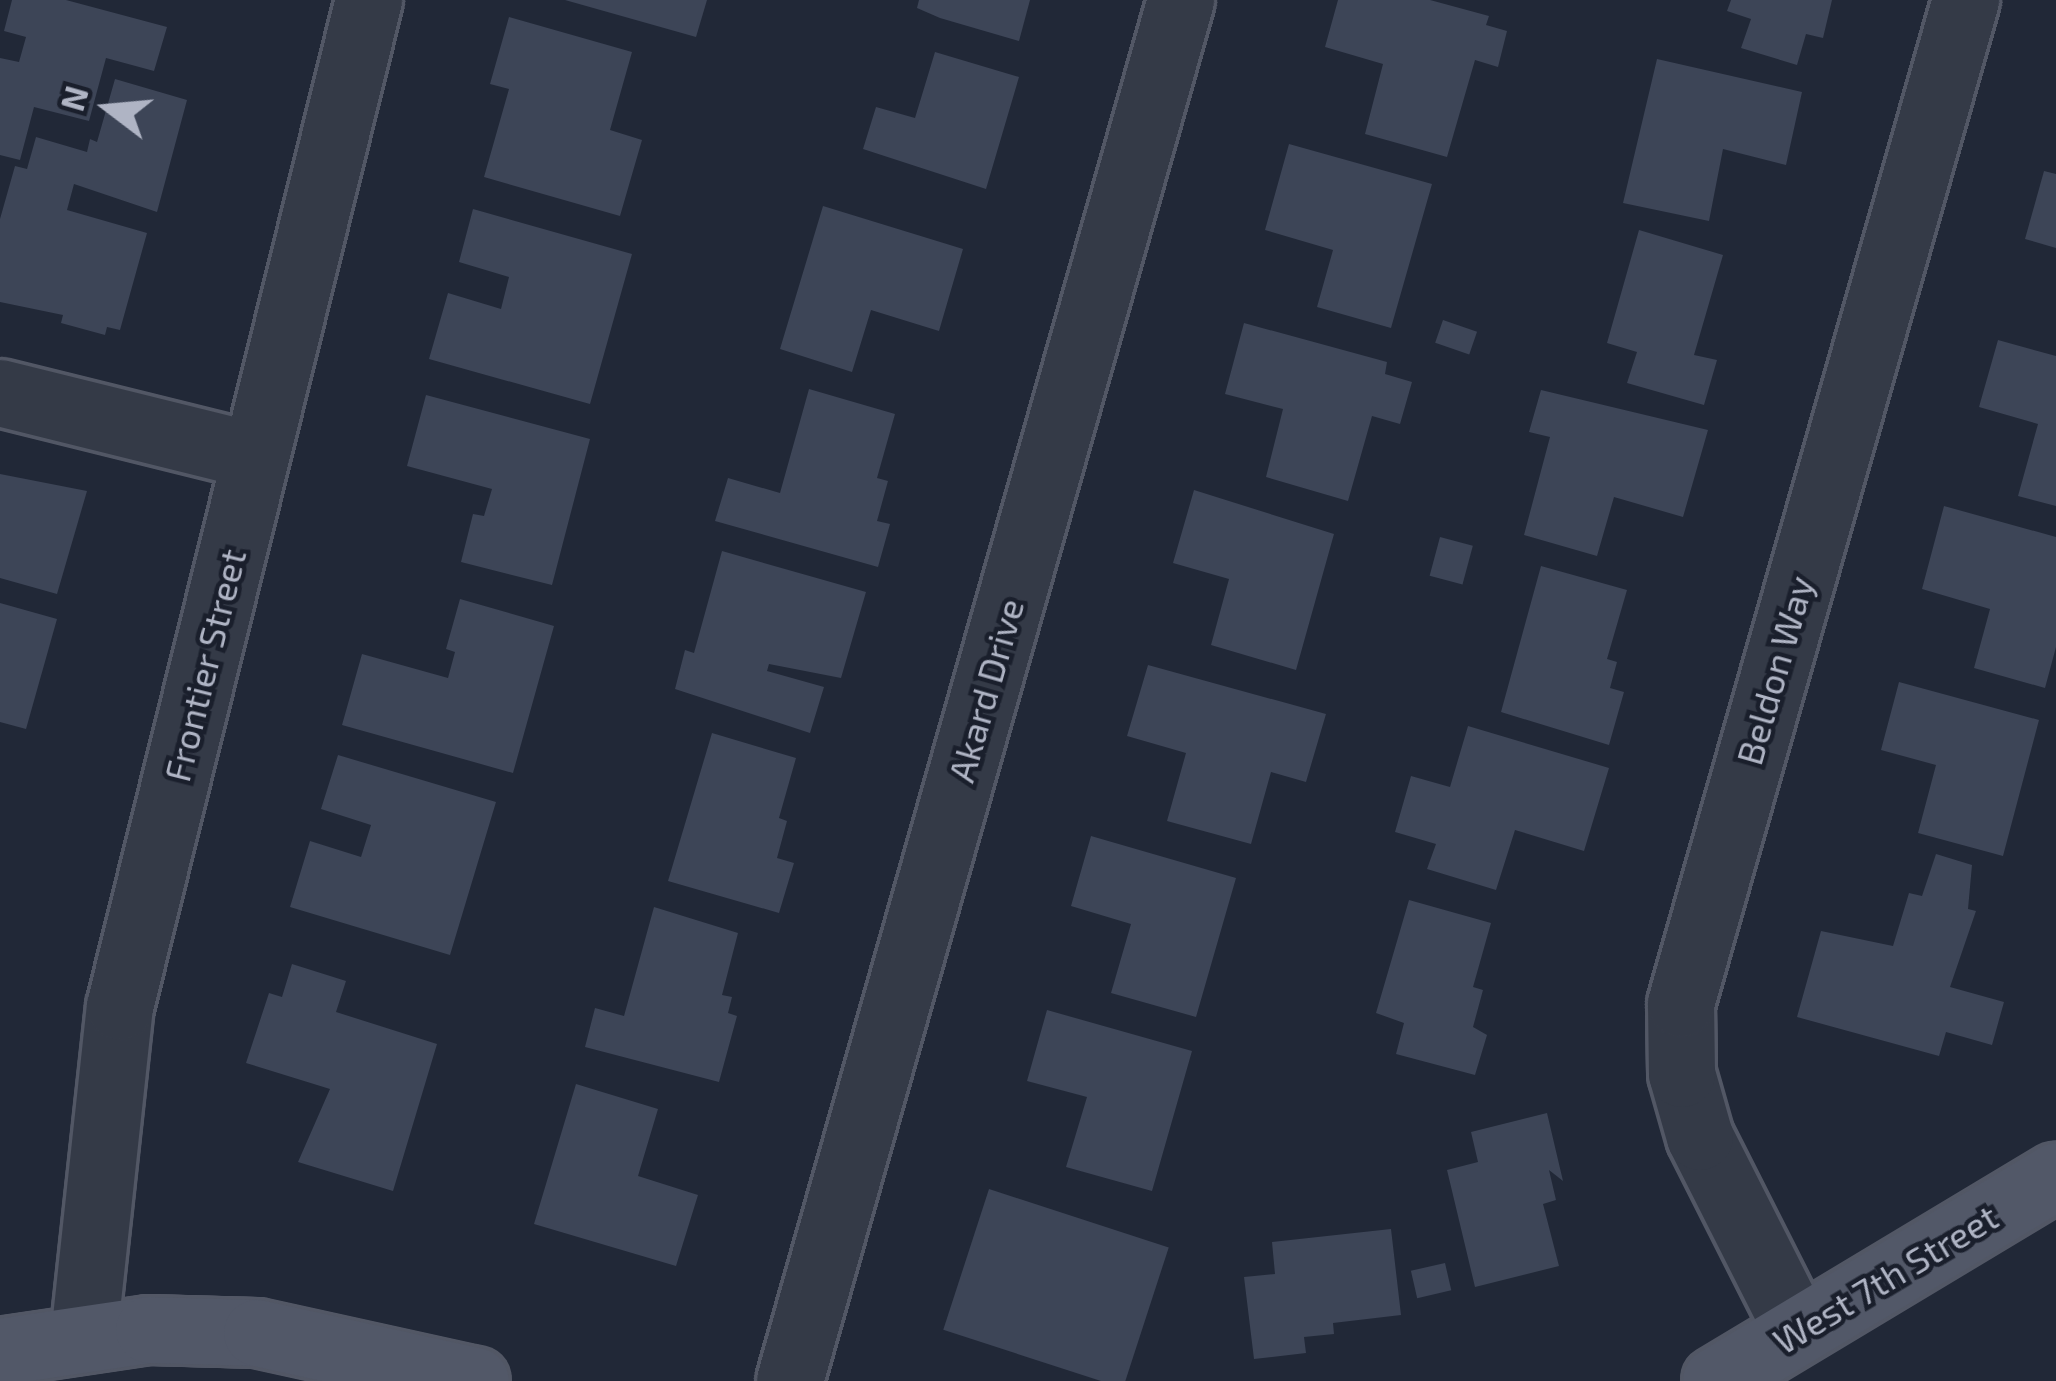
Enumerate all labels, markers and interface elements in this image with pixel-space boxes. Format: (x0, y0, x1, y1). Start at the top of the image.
north arrow (48, 48, 168, 168)
text: N (51, 81, 96, 115)
street label: Frontier Street (154, 544, 254, 786)
street label: Beldon Way (1726, 570, 1822, 770)
street label: Akard Drive (938, 593, 1032, 787)
street label: West 7th Street (1765, 1194, 2005, 1362)

